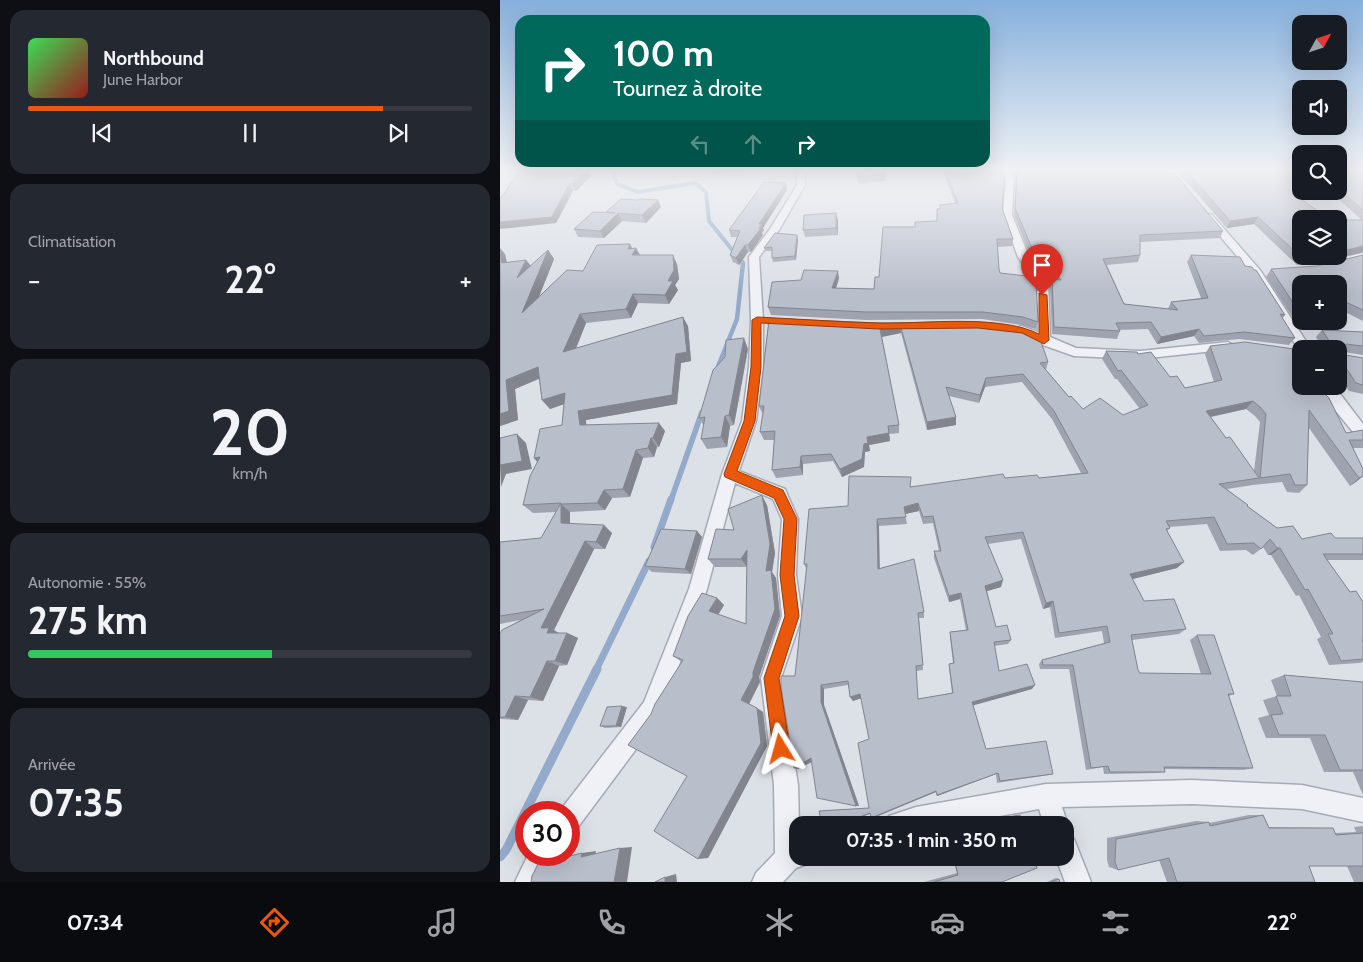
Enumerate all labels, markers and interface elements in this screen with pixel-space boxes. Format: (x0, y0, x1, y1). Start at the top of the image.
north arrow (1292, 15, 1348, 70)
map controls (1292, 15, 1347, 395)
text: 100 m (613, 32, 714, 75)
icon: right (530, 35, 595, 100)
text: Northbound (103, 47, 204, 70)
text: June Harbor (103, 70, 183, 89)
text: Tournez à droite (613, 75, 762, 102)
button: sound (1292, 80, 1347, 135)
icon: previous (88, 119, 116, 147)
icon: pause (236, 119, 264, 147)
icon: next (384, 119, 412, 147)
icon: left (686, 130, 714, 158)
icon: ahead (739, 130, 767, 158)
icon: right (792, 130, 820, 158)
button: search (1292, 145, 1347, 200)
button: layers (1292, 210, 1347, 265)
text: Climatisation (28, 232, 116, 251)
pin (1021, 244, 1063, 295)
icon: arrive (1028, 251, 1056, 279)
text: 22° (224, 256, 276, 303)
text: − (28, 263, 40, 297)
text: + (460, 263, 472, 297)
button: + (1292, 275, 1347, 330)
button: − (1292, 340, 1347, 395)
text: 20 (210, 392, 290, 471)
text: km/h (232, 464, 268, 483)
text: Autonomie · 55% (28, 573, 146, 592)
text: 275 km (28, 597, 148, 644)
position arrow (754, 722, 806, 774)
text: Arrivée (28, 755, 75, 774)
text: 07:35 (28, 779, 124, 826)
speed limit sign: 30 (515, 801, 580, 866)
text: 07:35 · 1 min · 350 m (846, 829, 1017, 852)
icon: directions (257, 905, 292, 940)
icon: music (425, 905, 460, 940)
icon: phone (594, 905, 629, 940)
icon: climate (762, 905, 797, 940)
icon: car (930, 905, 965, 940)
icon: filters (1098, 905, 1133, 940)
text: 07:34 (67, 909, 124, 936)
text: 22° (1267, 909, 1296, 936)

